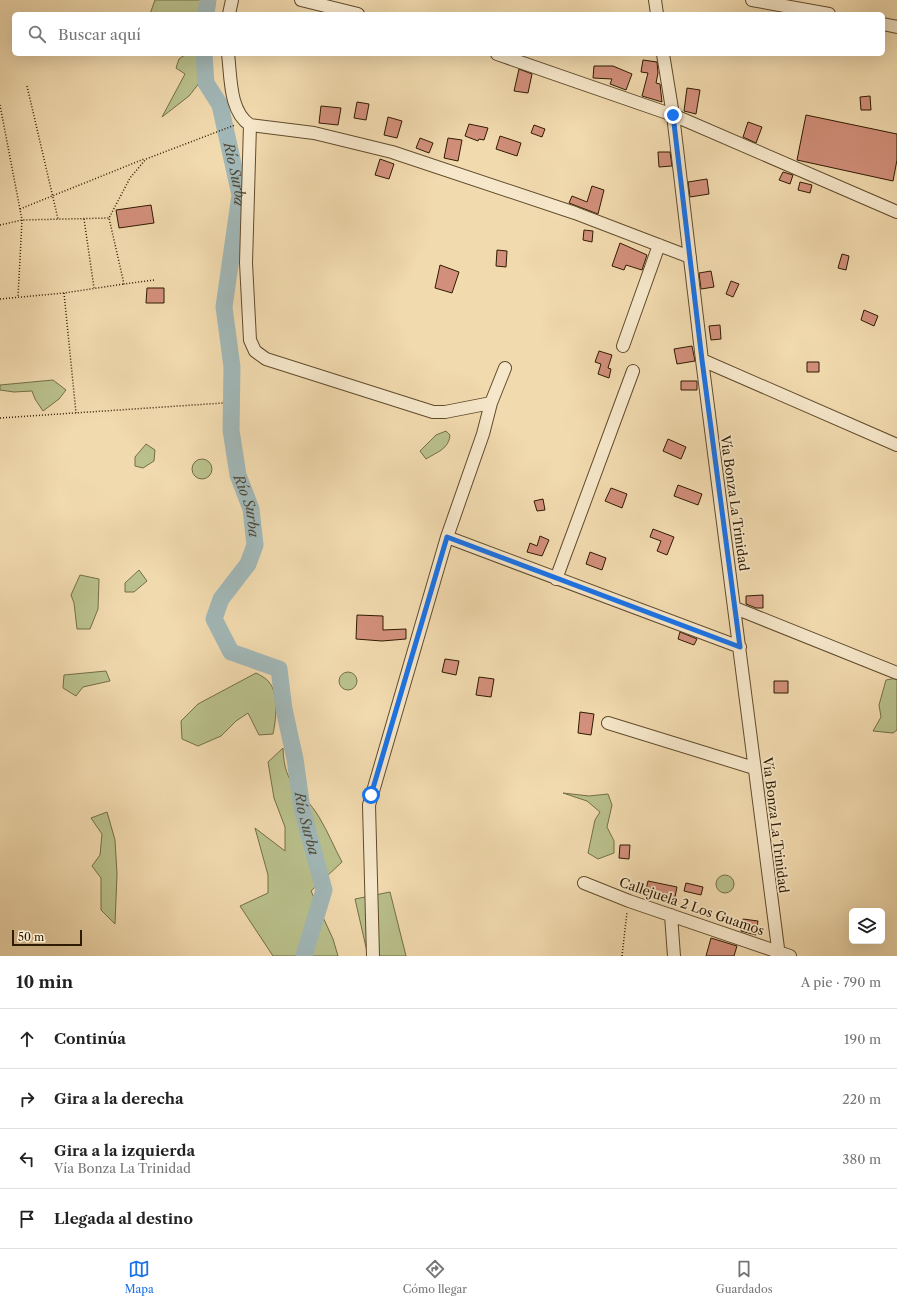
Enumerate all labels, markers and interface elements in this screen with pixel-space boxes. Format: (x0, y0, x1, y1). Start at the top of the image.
search box (12, 12, 885, 56)
icon: search (26, 23, 48, 45)
text: Buscar aquí (58, 25, 141, 44)
route end (664, 106, 682, 124)
water label: Río Surba (219, 140, 249, 208)
street label: Vía Bonza La Trinidad (717, 433, 752, 572)
water label: Río Surba (229, 471, 263, 539)
street label: Vía Bonza La Trinidad (760, 755, 792, 894)
route start (362, 786, 380, 804)
water label: Río Surba (291, 790, 323, 858)
street label: Callejuela 2 Los Guamos (617, 874, 767, 938)
map controls (849, 908, 885, 944)
button: layers (849, 908, 885, 944)
scale bar (12, 928, 82, 947)
text: 50 m (18, 930, 44, 944)
text: 10 min (16, 972, 73, 992)
text: A pie · 790 m (801, 974, 881, 990)
icon: ahead (16, 1028, 38, 1050)
text: Continúa (54, 1029, 126, 1048)
text: 190 m (844, 1031, 881, 1047)
icon: right (16, 1088, 38, 1110)
text: Gira a la derecha (54, 1089, 184, 1108)
text: 220 m (842, 1091, 881, 1107)
text: Gira a la izquierda (54, 1141, 195, 1160)
icon: left (16, 1148, 38, 1170)
text: 380 m (842, 1151, 881, 1167)
text: Vía Bonza La Trinidad (54, 1160, 191, 1176)
icon: arrive (16, 1208, 38, 1230)
text: Llegada al destino (54, 1209, 193, 1228)
tab: Mapa (124, 1258, 154, 1296)
tab: Cómo llegar (403, 1258, 467, 1296)
tab: Guardados (716, 1258, 773, 1296)

